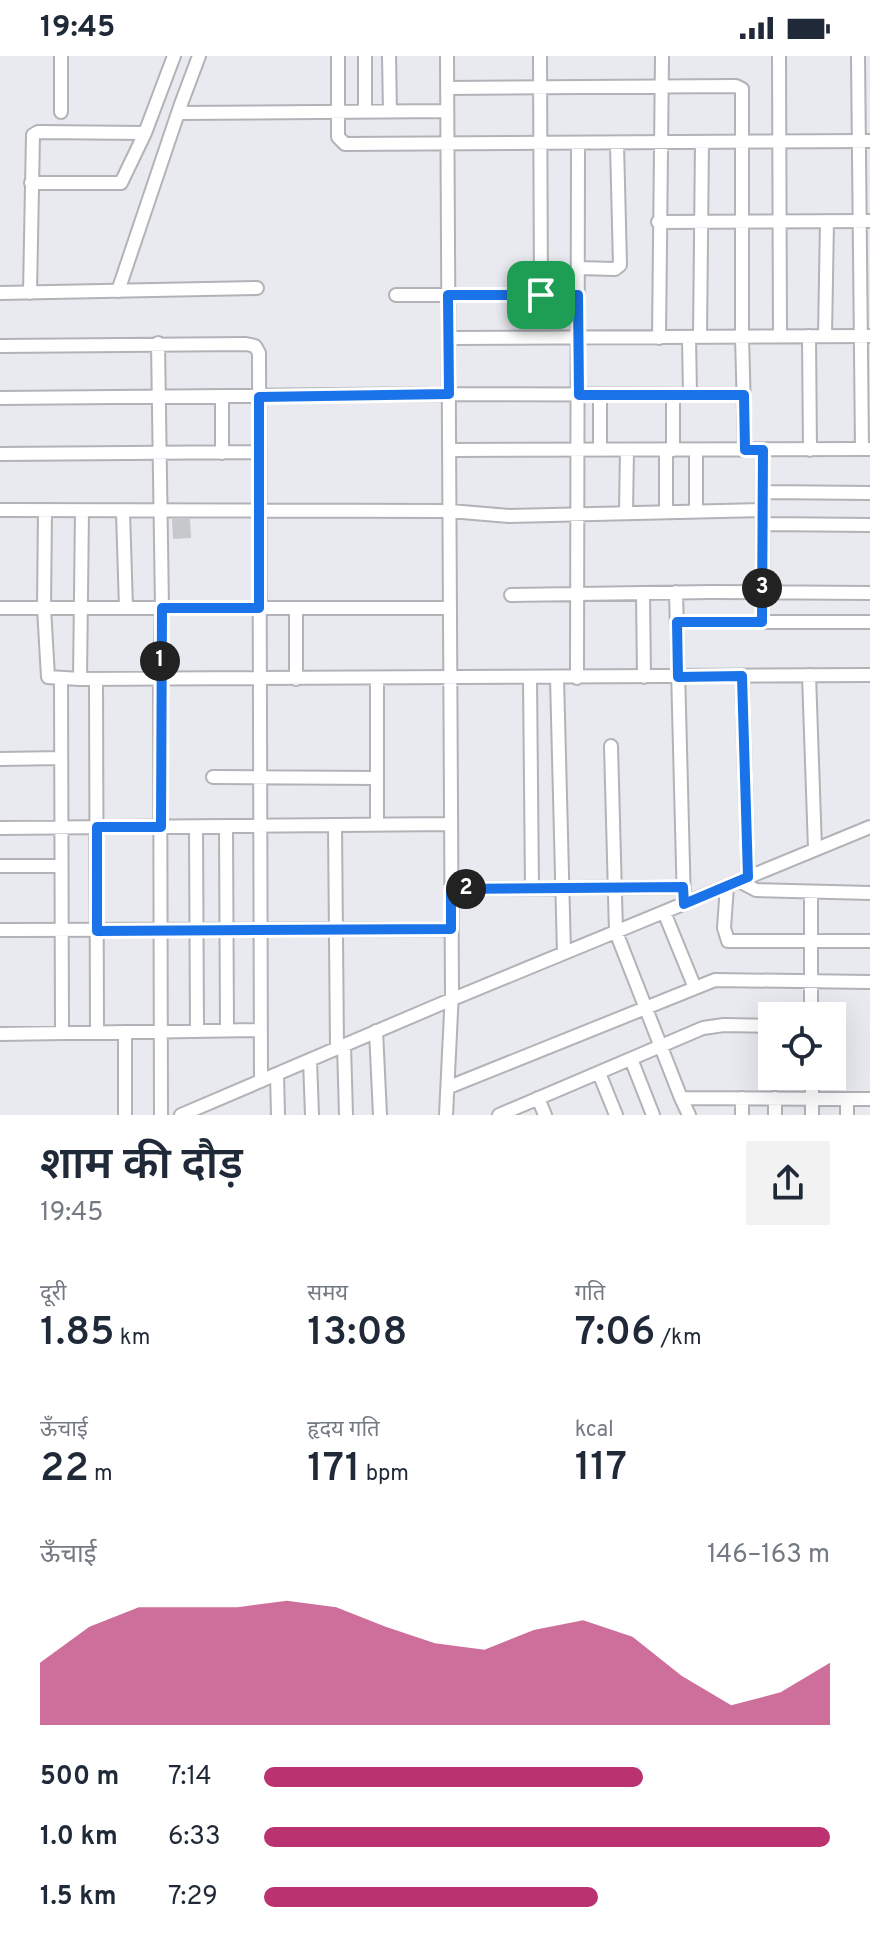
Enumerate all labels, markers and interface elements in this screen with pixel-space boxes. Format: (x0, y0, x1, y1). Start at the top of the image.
text: 19:45 (40, 10, 115, 47)
pin (507, 261, 575, 329)
icon: arrive (519, 273, 563, 317)
pin: 3 (742, 568, 782, 608)
text: 3 (755, 574, 769, 601)
pin: 1 (140, 641, 180, 681)
text: 1 (156, 647, 164, 674)
pin: 2 (446, 869, 486, 909)
text: 2 (459, 875, 473, 902)
map controls (758, 1002, 846, 1090)
button: locate (758, 1002, 846, 1090)
text: शाम की दौड़ (40, 1139, 243, 1195)
button: share (746, 1141, 830, 1225)
text: 19:45 (40, 1197, 103, 1230)
text: दूरी (40, 1281, 66, 1308)
text: समय (307, 1281, 348, 1308)
text: गति (575, 1281, 605, 1308)
text: 1.85 (40, 1309, 115, 1359)
text: 13:08 (307, 1309, 408, 1359)
text: 7:06 (575, 1309, 655, 1359)
text: km (115, 1325, 150, 1352)
text: /km (655, 1325, 702, 1352)
text: ऊँचाई (40, 1417, 88, 1444)
text: हृदय गति (307, 1417, 380, 1444)
text: kcal (575, 1417, 614, 1444)
text: 117 (575, 1444, 627, 1494)
text: 22 (40, 1445, 89, 1495)
text: 171 (307, 1445, 360, 1495)
text: m (89, 1461, 113, 1488)
text: bpm (360, 1461, 409, 1488)
text: ऊँचाई (40, 1539, 96, 1572)
text: 146–163 m (707, 1539, 830, 1572)
text: 500 m (40, 1761, 119, 1794)
text: 7:14 (168, 1761, 212, 1794)
text: 1.0 km (40, 1821, 118, 1854)
text: 6:33 (168, 1821, 221, 1854)
text: 1.5 km (40, 1881, 117, 1914)
text: 7:29 (168, 1881, 218, 1914)

